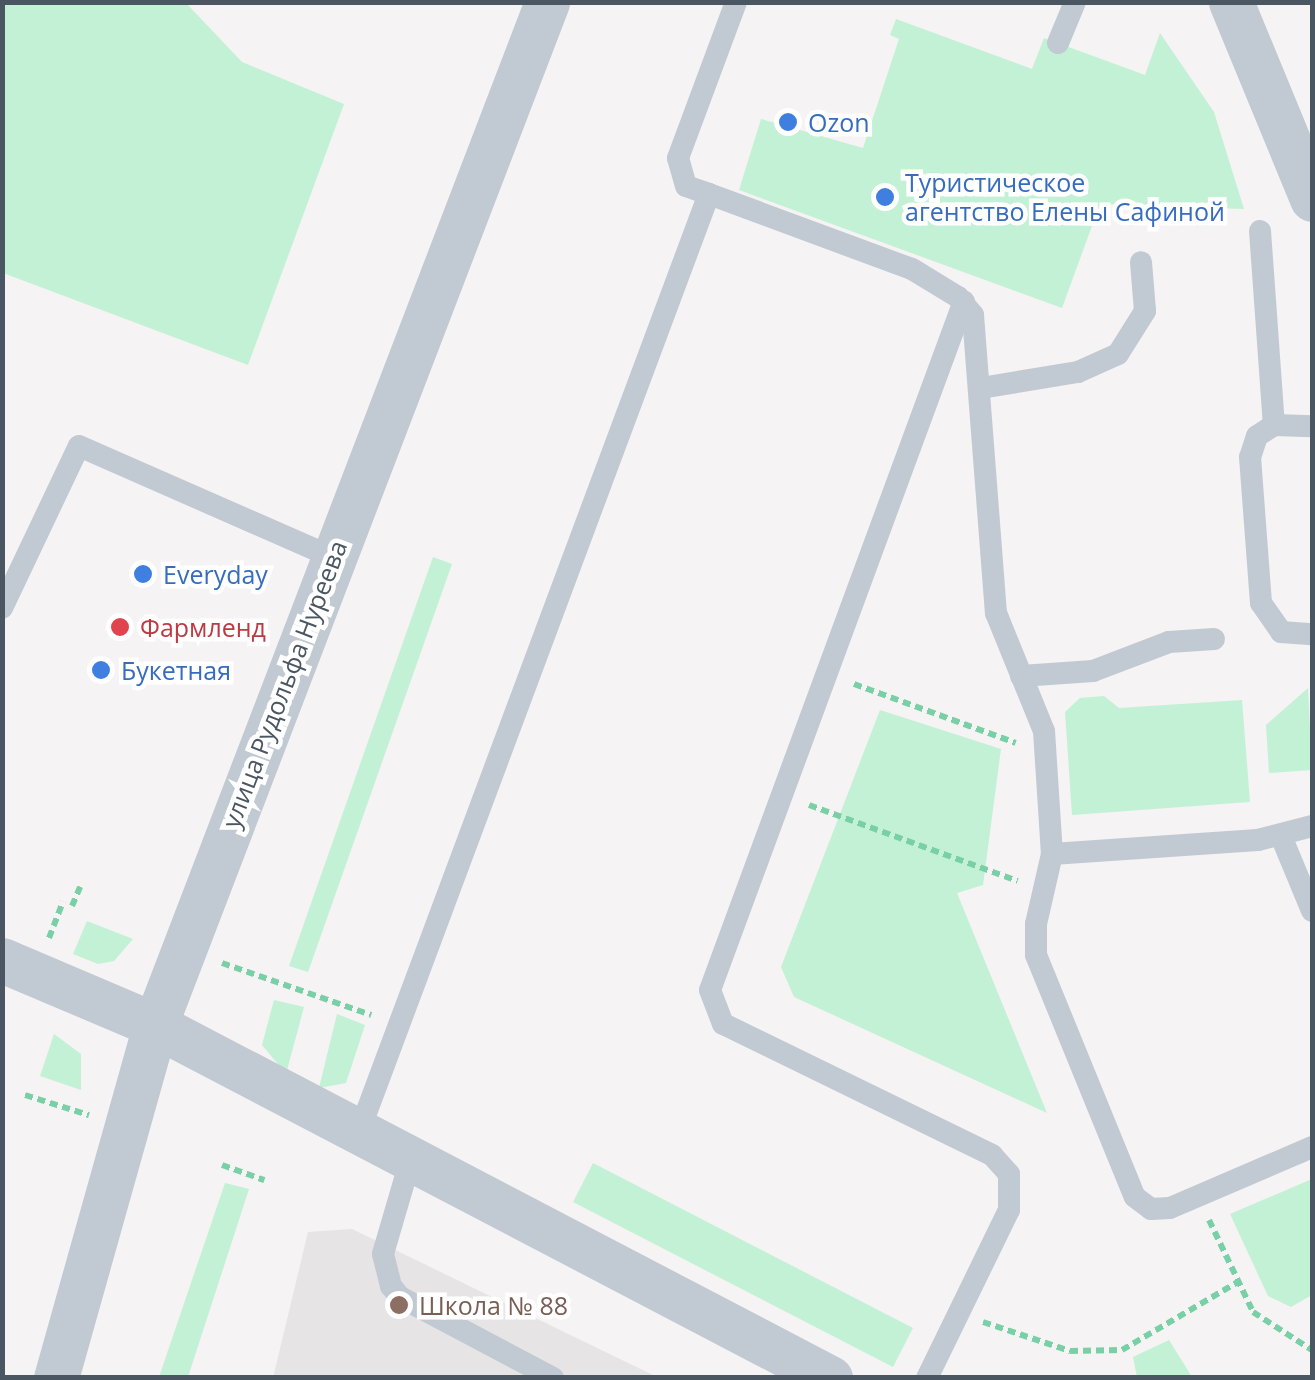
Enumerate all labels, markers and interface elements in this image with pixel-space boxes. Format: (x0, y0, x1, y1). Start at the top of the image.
place label: Ozon (808, 107, 870, 137)
marker: Ozon (777, 111, 799, 133)
place label: Туристическое агентство Елены Сафиной (905, 168, 1225, 227)
marker: Туристическое агентство Елены Сафиной (874, 186, 896, 208)
street label: улица Рудольфа Нуреева (215, 536, 353, 832)
place label: Everyday (163, 559, 268, 589)
marker: Everyday (132, 563, 154, 585)
place label: Фармленд (140, 612, 266, 642)
marker: Фармленд (109, 616, 131, 638)
place label: Букетная (121, 655, 231, 685)
marker: Букетная (90, 659, 112, 681)
place label: Школа № 88 (419, 1290, 568, 1320)
marker: Школа № 88 (388, 1294, 410, 1316)

